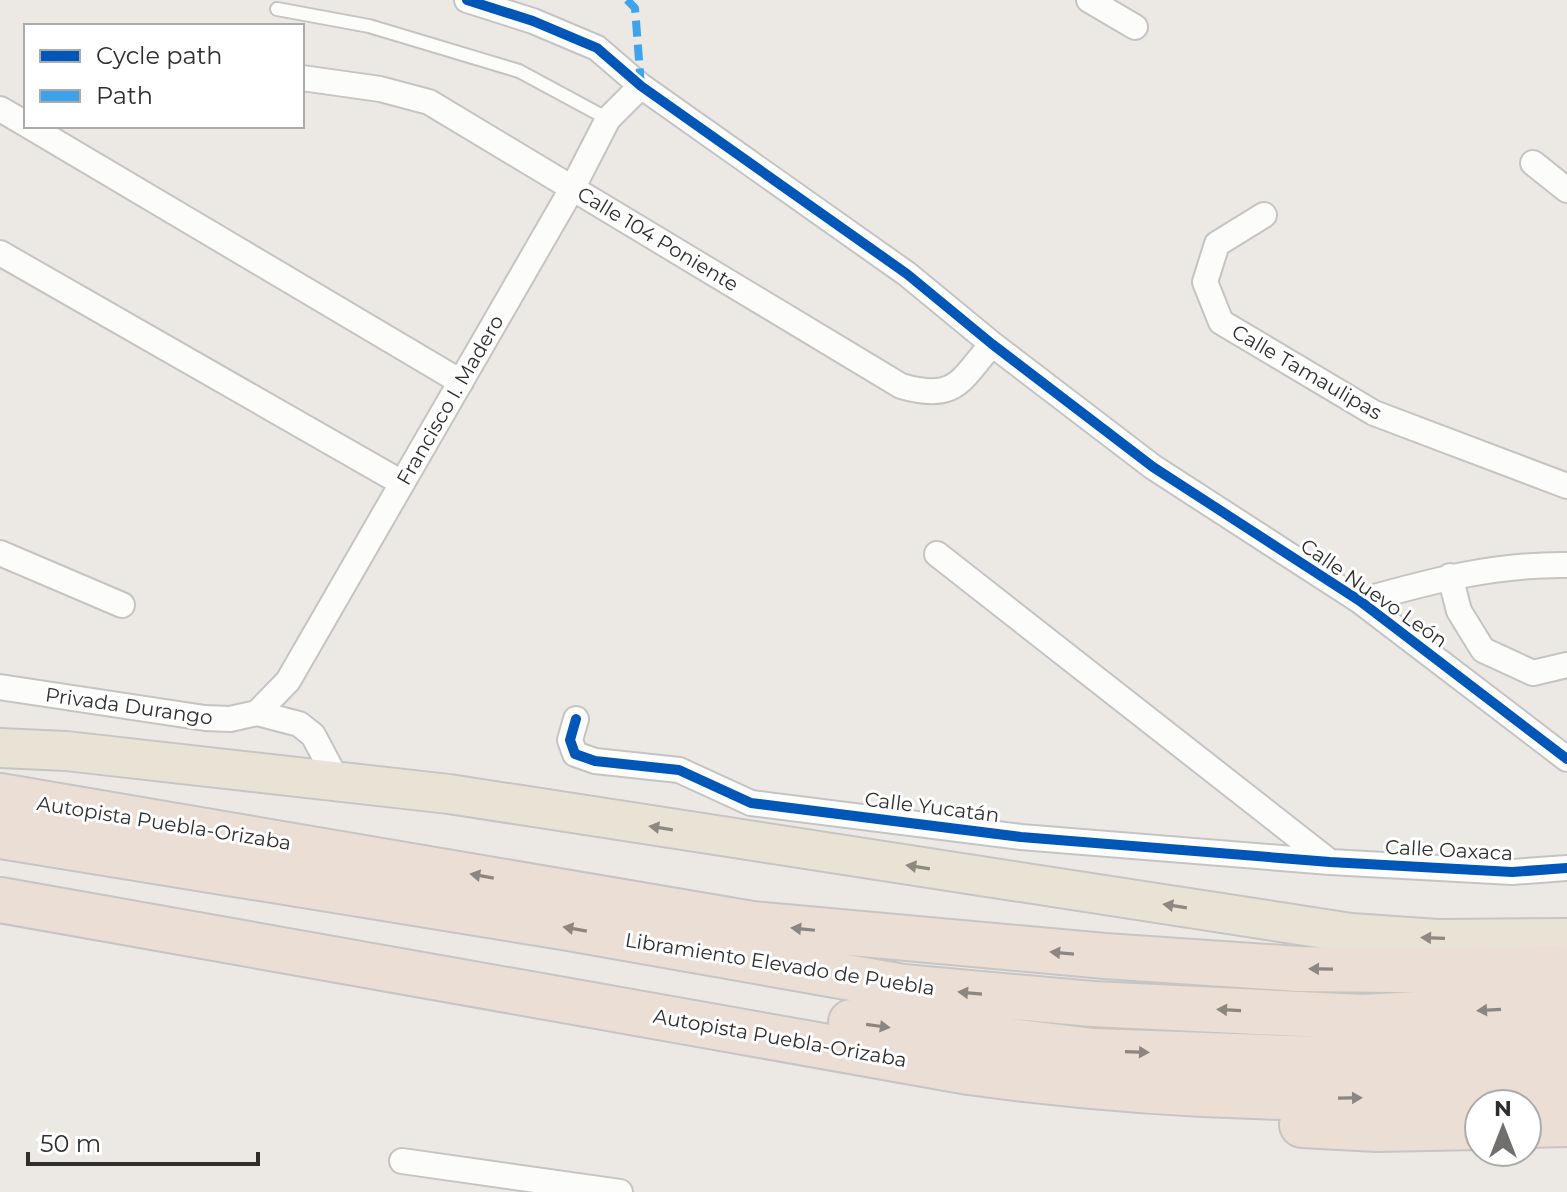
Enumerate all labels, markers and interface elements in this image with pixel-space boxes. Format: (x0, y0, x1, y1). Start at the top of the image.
legend (24, 24, 304, 128)
text: Cycle path (96, 41, 223, 70)
text: Path (96, 81, 153, 110)
street label: Calle 104 Poniente (573, 181, 743, 297)
street label: Francisco I. Madero (391, 311, 509, 489)
street label: Calle Tamaulipas (1228, 319, 1386, 425)
street label: Calle Nuevo León (1296, 533, 1452, 653)
street label: Privada Durango (44, 682, 214, 730)
street label: Calle Yucatán (863, 787, 1001, 827)
street label: Autopista Puebla-Orizaba (35, 791, 293, 855)
one-way arrow (648, 821, 673, 834)
street label: Calle Oaxaca (1385, 835, 1513, 865)
one-way arrow (905, 860, 930, 873)
one-way arrow (469, 870, 494, 882)
one-way arrow (1162, 899, 1187, 912)
one-way arrow (790, 922, 815, 935)
one-way arrow (563, 923, 588, 935)
street label: Libramiento Elevado de Puebla (623, 928, 937, 1000)
one-way arrow (1420, 931, 1445, 944)
one-way arrow (1049, 946, 1074, 959)
one-way arrow (1308, 963, 1333, 975)
one-way arrow (957, 986, 982, 999)
street label: Autopista Puebla-Orizaba (651, 1004, 909, 1072)
one-way arrow (1216, 1004, 1241, 1017)
one-way arrow (1476, 1004, 1501, 1017)
one-way arrow (866, 1020, 891, 1033)
one-way arrow (1125, 1046, 1150, 1059)
north arrow (1463, 1088, 1543, 1168)
one-way arrow (1338, 1091, 1363, 1104)
text: N (1494, 1095, 1512, 1122)
scale bar (28, 1116, 258, 1166)
text: 50 m (40, 1129, 101, 1158)

